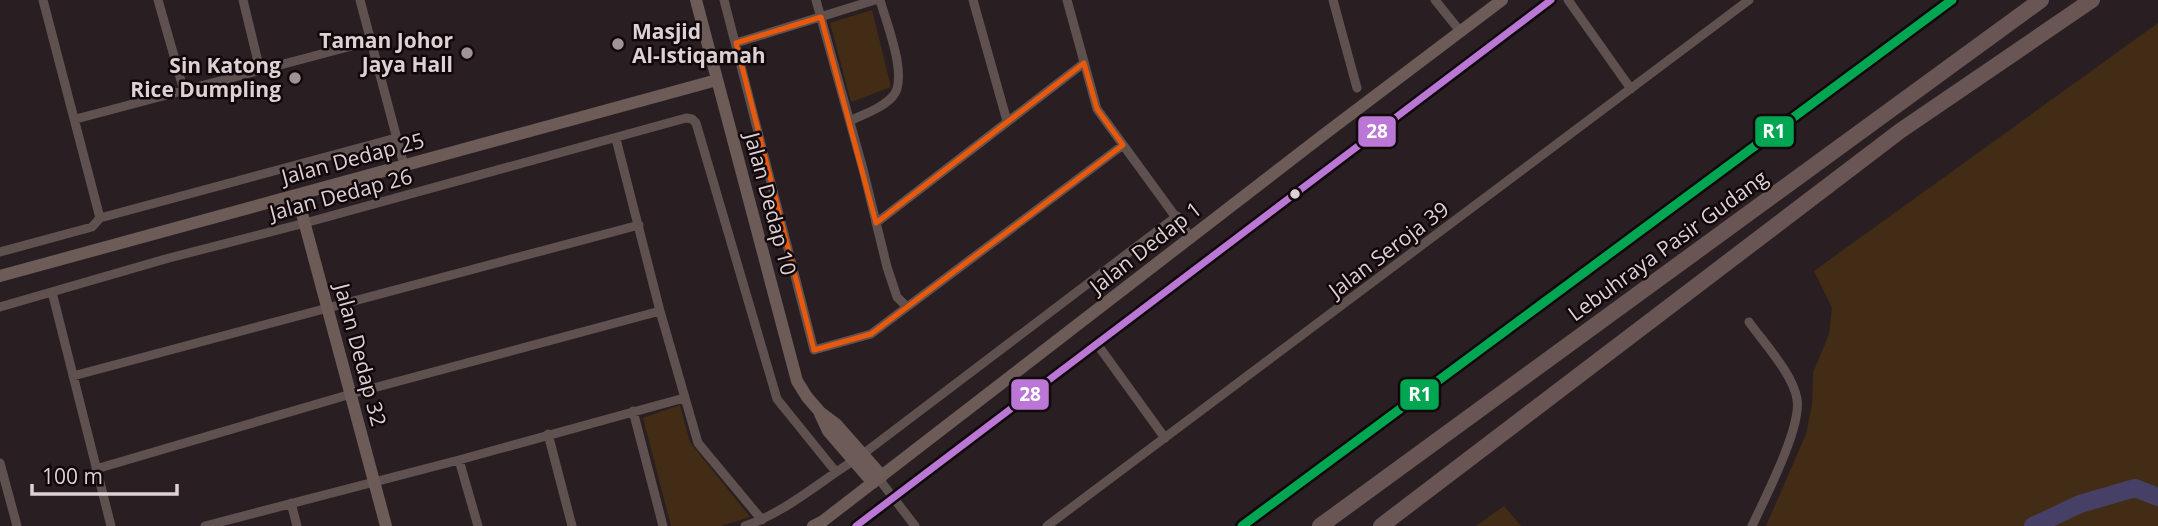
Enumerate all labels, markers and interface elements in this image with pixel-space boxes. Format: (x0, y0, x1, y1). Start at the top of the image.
place label: Masjid Al-Istiqamah (632, 17, 766, 69)
place label: Taman Johor Jaya Hall (319, 26, 453, 78)
marker: Masjid Al-Istiqamah (610, 36, 626, 52)
marker: Taman Johor Jaya Hall (459, 45, 475, 61)
place label: Sin Katong Rice Dumpling (130, 51, 281, 103)
marker: Sin Katong Rice Dumpling (287, 70, 303, 86)
line badge: 28 (1357, 115, 1397, 148)
line badge: R1 (1754, 115, 1795, 148)
text: 28 (1366, 118, 1388, 144)
text: R1 (1762, 118, 1786, 144)
street label: Jalan Dedap 25 (276, 126, 427, 191)
street label: Jalan Dedap 10 (738, 127, 803, 278)
street label: Jalan Dedap 26 (264, 162, 415, 227)
street label: Lebuhraya Pasir Gudang (1562, 163, 1773, 327)
unlabelled marker (1288, 187, 1302, 201)
street label: Jalan Dedap 1 (1082, 195, 1207, 301)
street label: Jalan Seroja 39 (1321, 195, 1454, 305)
street label: Jalan Dedap 32 (328, 278, 393, 429)
line badge: 28 (1010, 378, 1050, 411)
line badge: R1 (1399, 378, 1440, 411)
text: 28 (1019, 381, 1041, 407)
text: R1 (1408, 381, 1432, 407)
scale bar (32, 452, 177, 496)
text: 100 m (42, 462, 103, 490)

